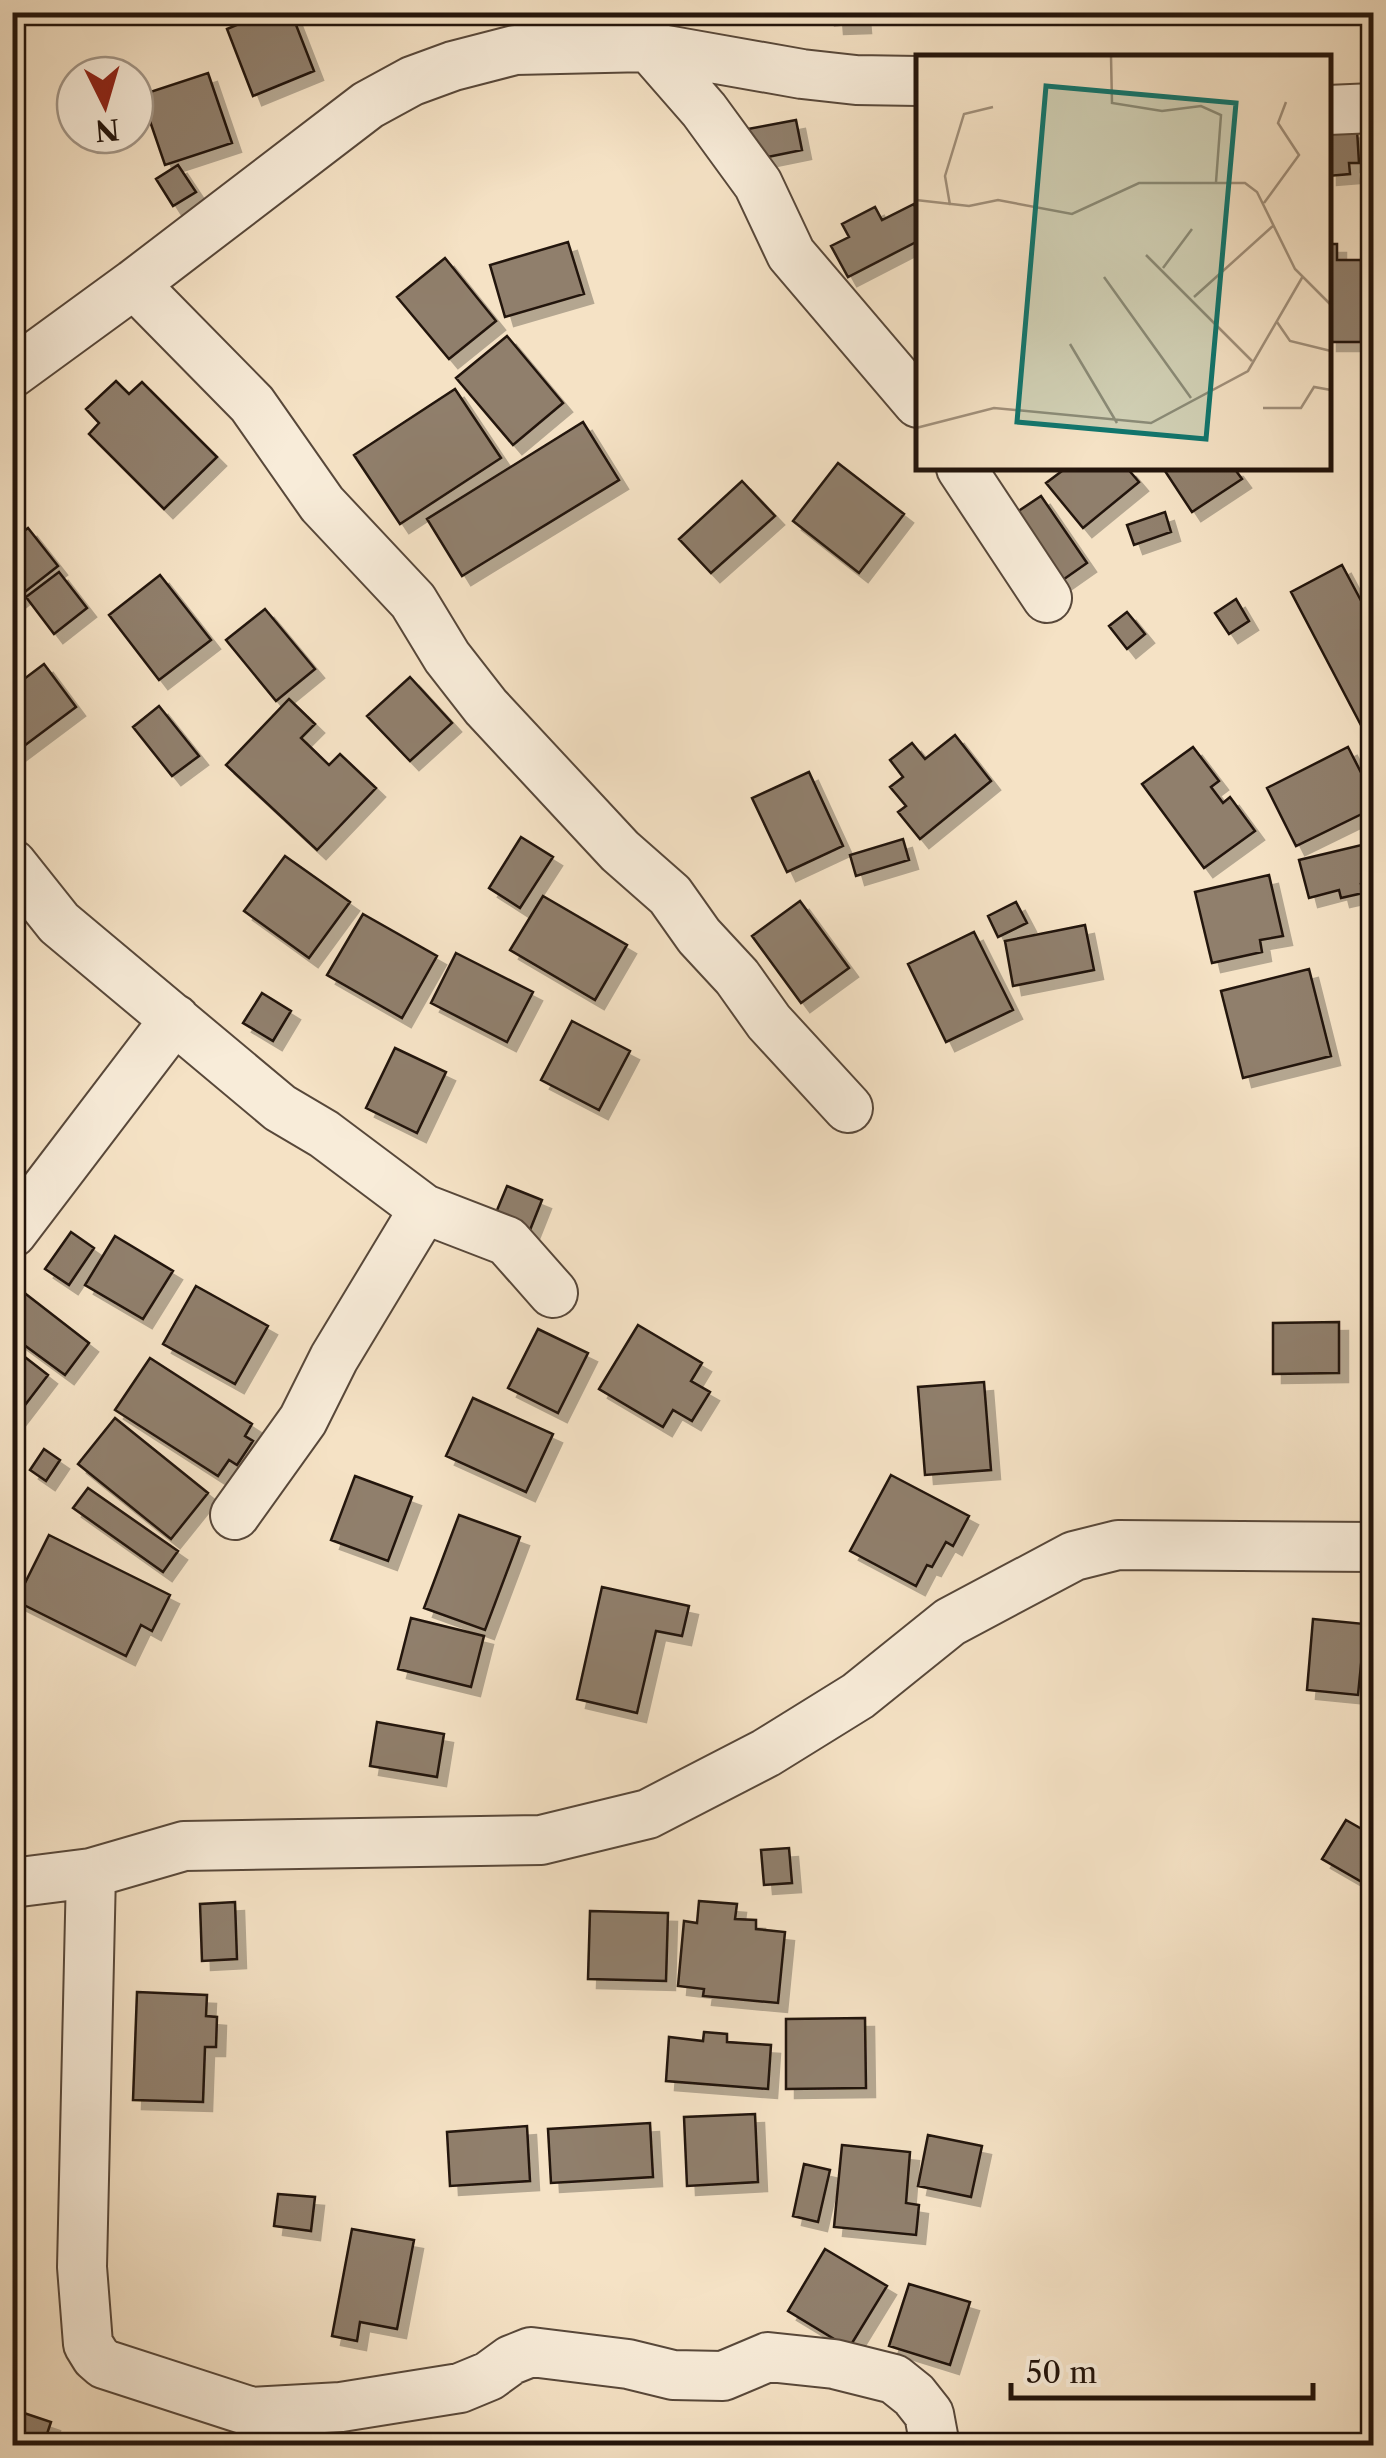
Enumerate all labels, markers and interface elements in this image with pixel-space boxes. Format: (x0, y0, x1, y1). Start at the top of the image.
north arrow (55, 55, 155, 155)
inset map (916, 55, 1331, 470)
text: N (94, 112, 121, 148)
scale bar (1011, 2338, 1314, 2400)
text: 50 m (1026, 2354, 1097, 2391)

